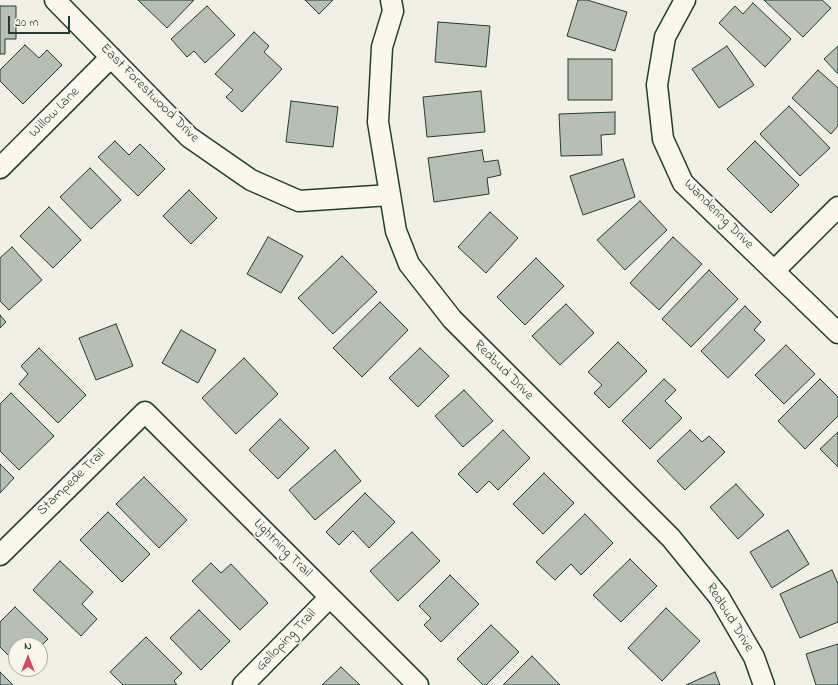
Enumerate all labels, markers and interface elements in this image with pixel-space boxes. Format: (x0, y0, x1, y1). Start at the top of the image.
scale bar (10, 8, 72, 34)
text: 20 m (15, 14, 38, 32)
street label: East Forestwood Drive (96, 41, 202, 147)
street label: Willow Lane (26, 84, 84, 142)
street label: Wandering Drive (679, 176, 757, 254)
street label: Redbud Drive (470, 338, 536, 404)
street label: Stampede Trail (34, 446, 110, 520)
street label: Lightning Trail (249, 516, 315, 582)
street label: Redbud Drive (701, 581, 757, 655)
street label: Galloping Trail (253, 606, 321, 676)
north arrow (8, 637, 48, 677)
text: N (24, 638, 32, 654)

